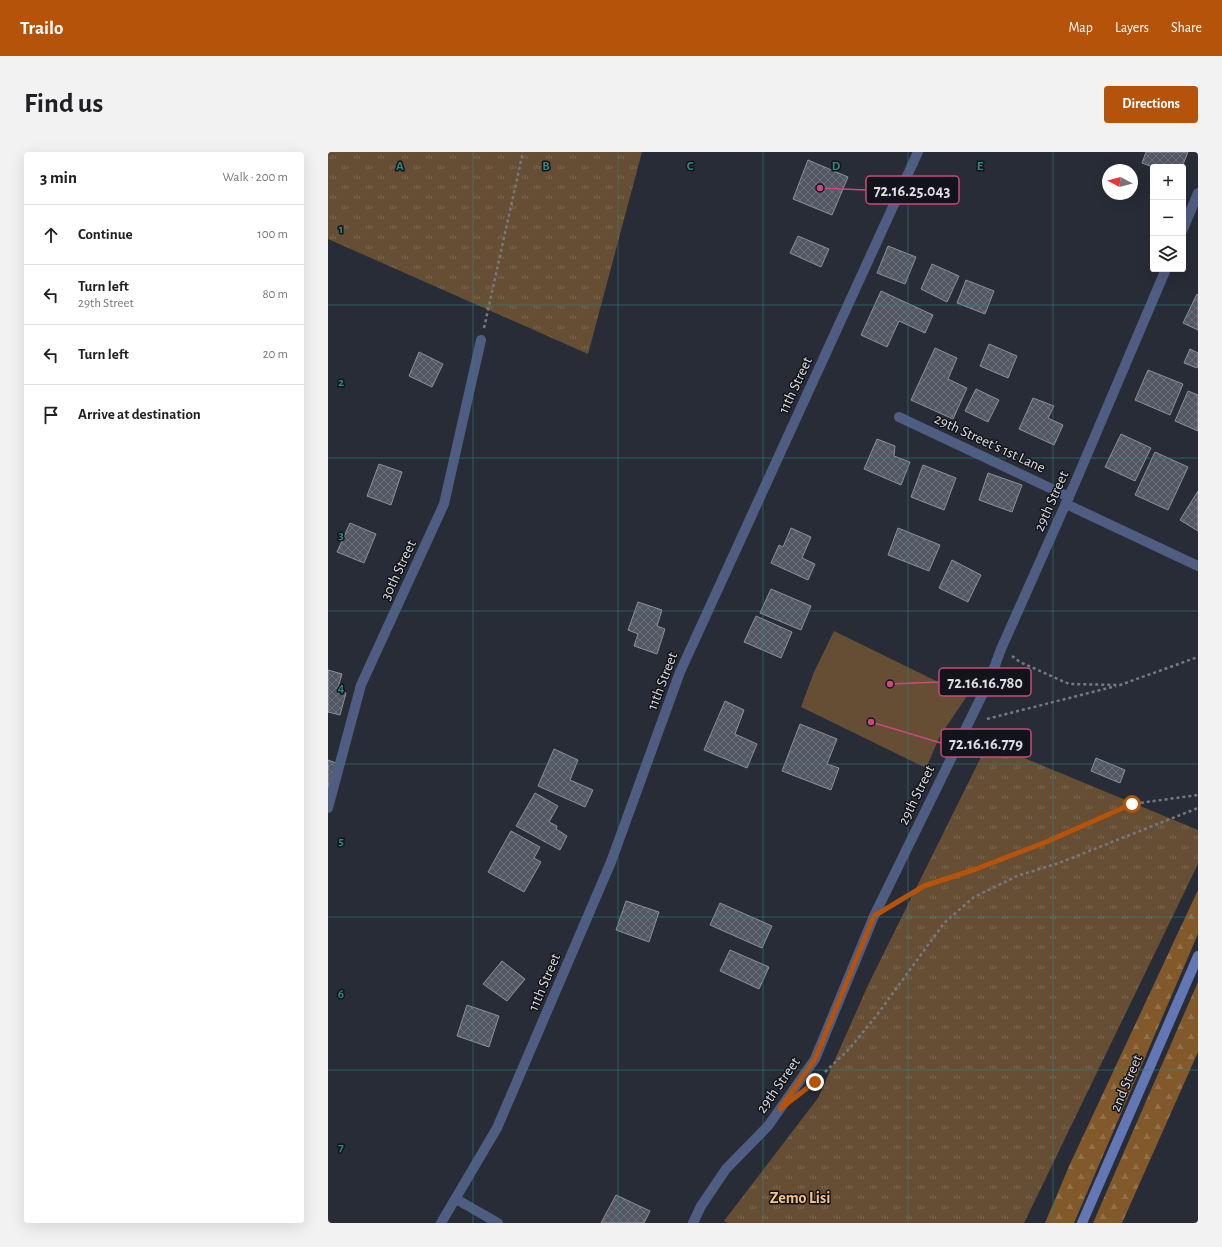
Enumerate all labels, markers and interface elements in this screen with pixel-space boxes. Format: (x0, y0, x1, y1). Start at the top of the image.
text: Trailo (20, 19, 63, 38)
text: Map (1068, 21, 1093, 35)
text: Layers (1115, 21, 1149, 35)
text: Share (1171, 21, 1202, 35)
button: Directions (1104, 86, 1198, 123)
text: Find us (24, 90, 103, 118)
text: A (396, 160, 404, 173)
text: B (542, 160, 550, 173)
text: C (687, 160, 694, 173)
text: D (832, 160, 841, 173)
text: E (977, 160, 984, 173)
north arrow (1102, 164, 1138, 200)
map controls (1150, 164, 1186, 272)
button: + (1150, 164, 1186, 200)
text: 3 min (40, 169, 77, 186)
text: Walk · 200 m (222, 171, 288, 184)
callout: 72.16.25.043 (866, 176, 959, 204)
text: 72.16.25.043 (874, 183, 950, 199)
button: − (1150, 200, 1186, 236)
text: 1 (339, 223, 343, 236)
icon: ahead (40, 224, 62, 246)
text: Continue (78, 227, 133, 242)
text: 100 m (257, 228, 288, 241)
button: layers (1150, 236, 1186, 272)
text: Turn left (78, 279, 129, 294)
icon: left (40, 284, 62, 306)
text: 80 m (262, 288, 288, 301)
text: 29th Street (78, 297, 134, 310)
icon: left (40, 344, 62, 366)
text: Turn left (78, 347, 129, 362)
text: 20 m (263, 348, 288, 361)
street label: 11th Street (776, 354, 815, 416)
text: 2 (338, 376, 344, 389)
icon: arrive (40, 404, 62, 426)
text: Arrive at destination (78, 407, 201, 422)
street label: 29th Street's 1st Lane (932, 411, 1048, 476)
street label: 29th Street (1032, 469, 1071, 534)
text: 3 (338, 529, 344, 542)
street label: 30th Street (378, 538, 419, 603)
street label: 11th Street (645, 650, 680, 712)
callout: 72.16.16.780 (939, 668, 1031, 696)
text: 72.16.16.780 (947, 675, 1023, 691)
text: 4 (338, 682, 345, 695)
callout: 72.16.16.779 (941, 729, 1031, 757)
text: 72.16.16.779 (949, 736, 1023, 752)
street label: 29th Street (896, 763, 937, 827)
route start (1123, 795, 1141, 813)
text: 5 (338, 835, 344, 848)
street label: 11th Street (526, 951, 563, 1013)
text: 6 (338, 988, 344, 1001)
street label: 2nd Street (1108, 1052, 1145, 1114)
street label: 29th Street (754, 1054, 803, 1116)
route end (806, 1073, 824, 1091)
text: 7 (338, 1141, 344, 1154)
district label: Zemo Lisi (770, 1190, 830, 1206)

